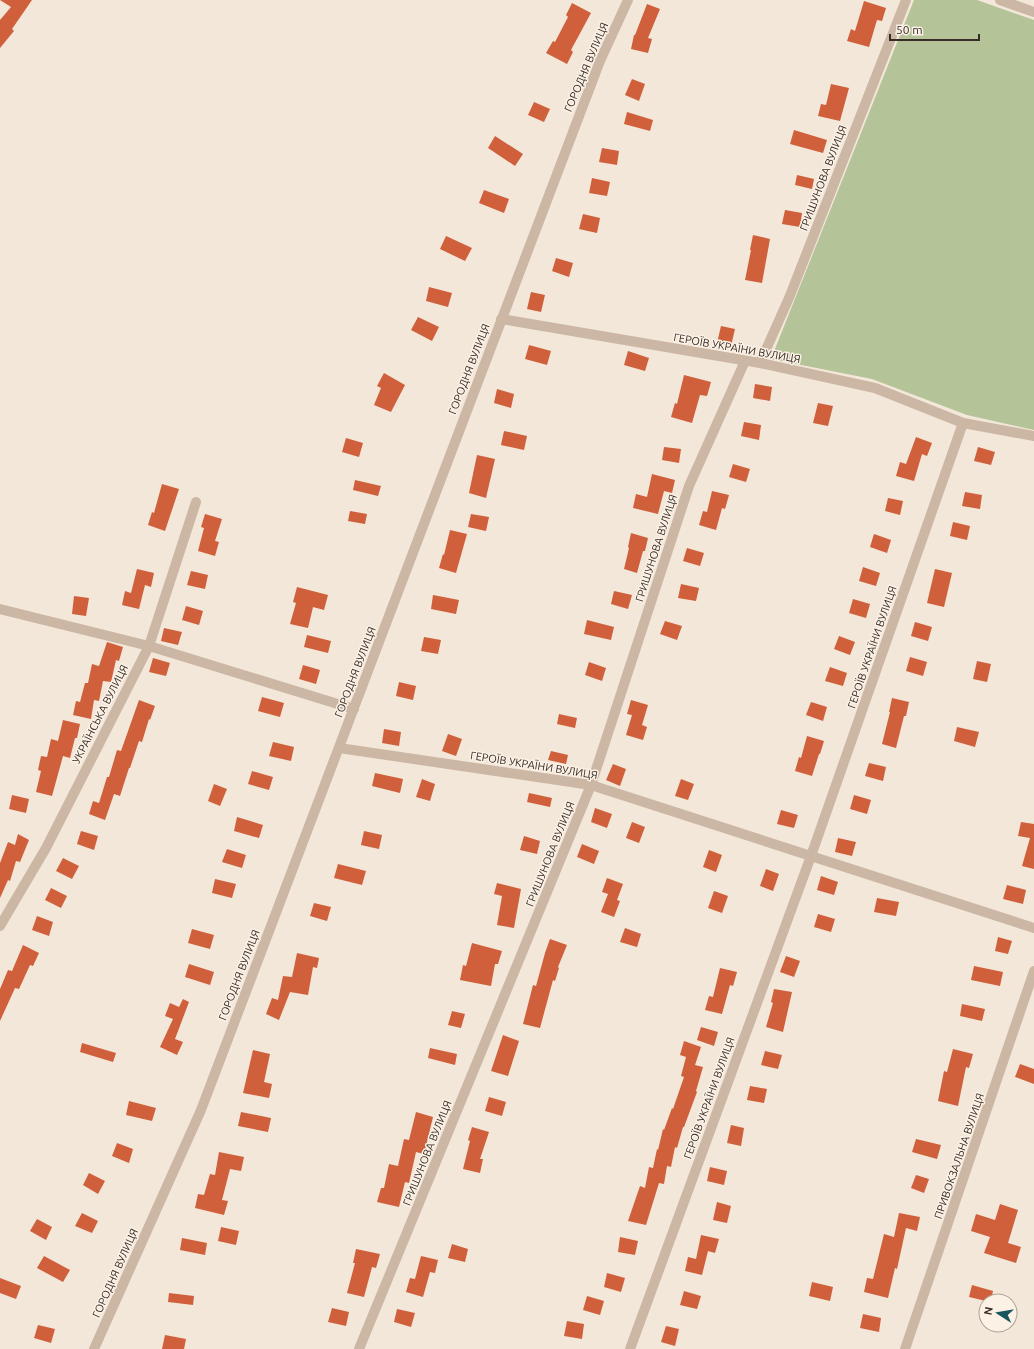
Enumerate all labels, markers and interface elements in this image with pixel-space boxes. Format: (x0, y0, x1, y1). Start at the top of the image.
scale bar (890, 16, 979, 42)
street label: ГОРОДНЯ ВУЛИЦЯ (562, 20, 610, 114)
text: 50 m (896, 23, 923, 36)
street label: ГРИШУНОВА ВУЛИЦЯ (797, 123, 849, 233)
street label: ГОРОДНЯ ВУЛИЦЯ (446, 322, 492, 416)
street label: ГЕРОЇВ УКРАЇНИ ВУЛИЦЯ (673, 331, 801, 365)
street label: ГРИШУНОВА ВУЛИЦЯ (633, 493, 679, 603)
street label: ГЕРОЇВ УКРАЇНИ ВУЛИЦЯ (845, 584, 899, 710)
street label: ГОРОДНЯ ВУЛИЦЯ (332, 625, 378, 719)
street label: УКРАЇНСЬКА ВУЛИЦЯ (70, 663, 130, 765)
street label: ГЕРОЇВ УКРАЇНИ ВУЛИЦЯ (470, 749, 598, 781)
street label: ГРИШУНОВА ВУЛИЦЯ (523, 800, 577, 908)
street label: ГОРОДНЯ ВУЛИЦЯ (216, 928, 262, 1022)
street label: ГЕРОЇВ УКРАЇНИ ВУЛИЦЯ (681, 1035, 737, 1161)
street label: ПРИВОКЗАЛЬНА ВУЛИЦЯ (932, 1092, 986, 1220)
street label: ГРИШУНОВА ВУЛИЦЯ (400, 1099, 454, 1207)
street label: ГОРОДНЯ ВУЛИЦЯ (90, 1227, 140, 1319)
north arrow (978, 1293, 1018, 1333)
text: N (981, 1306, 995, 1316)

